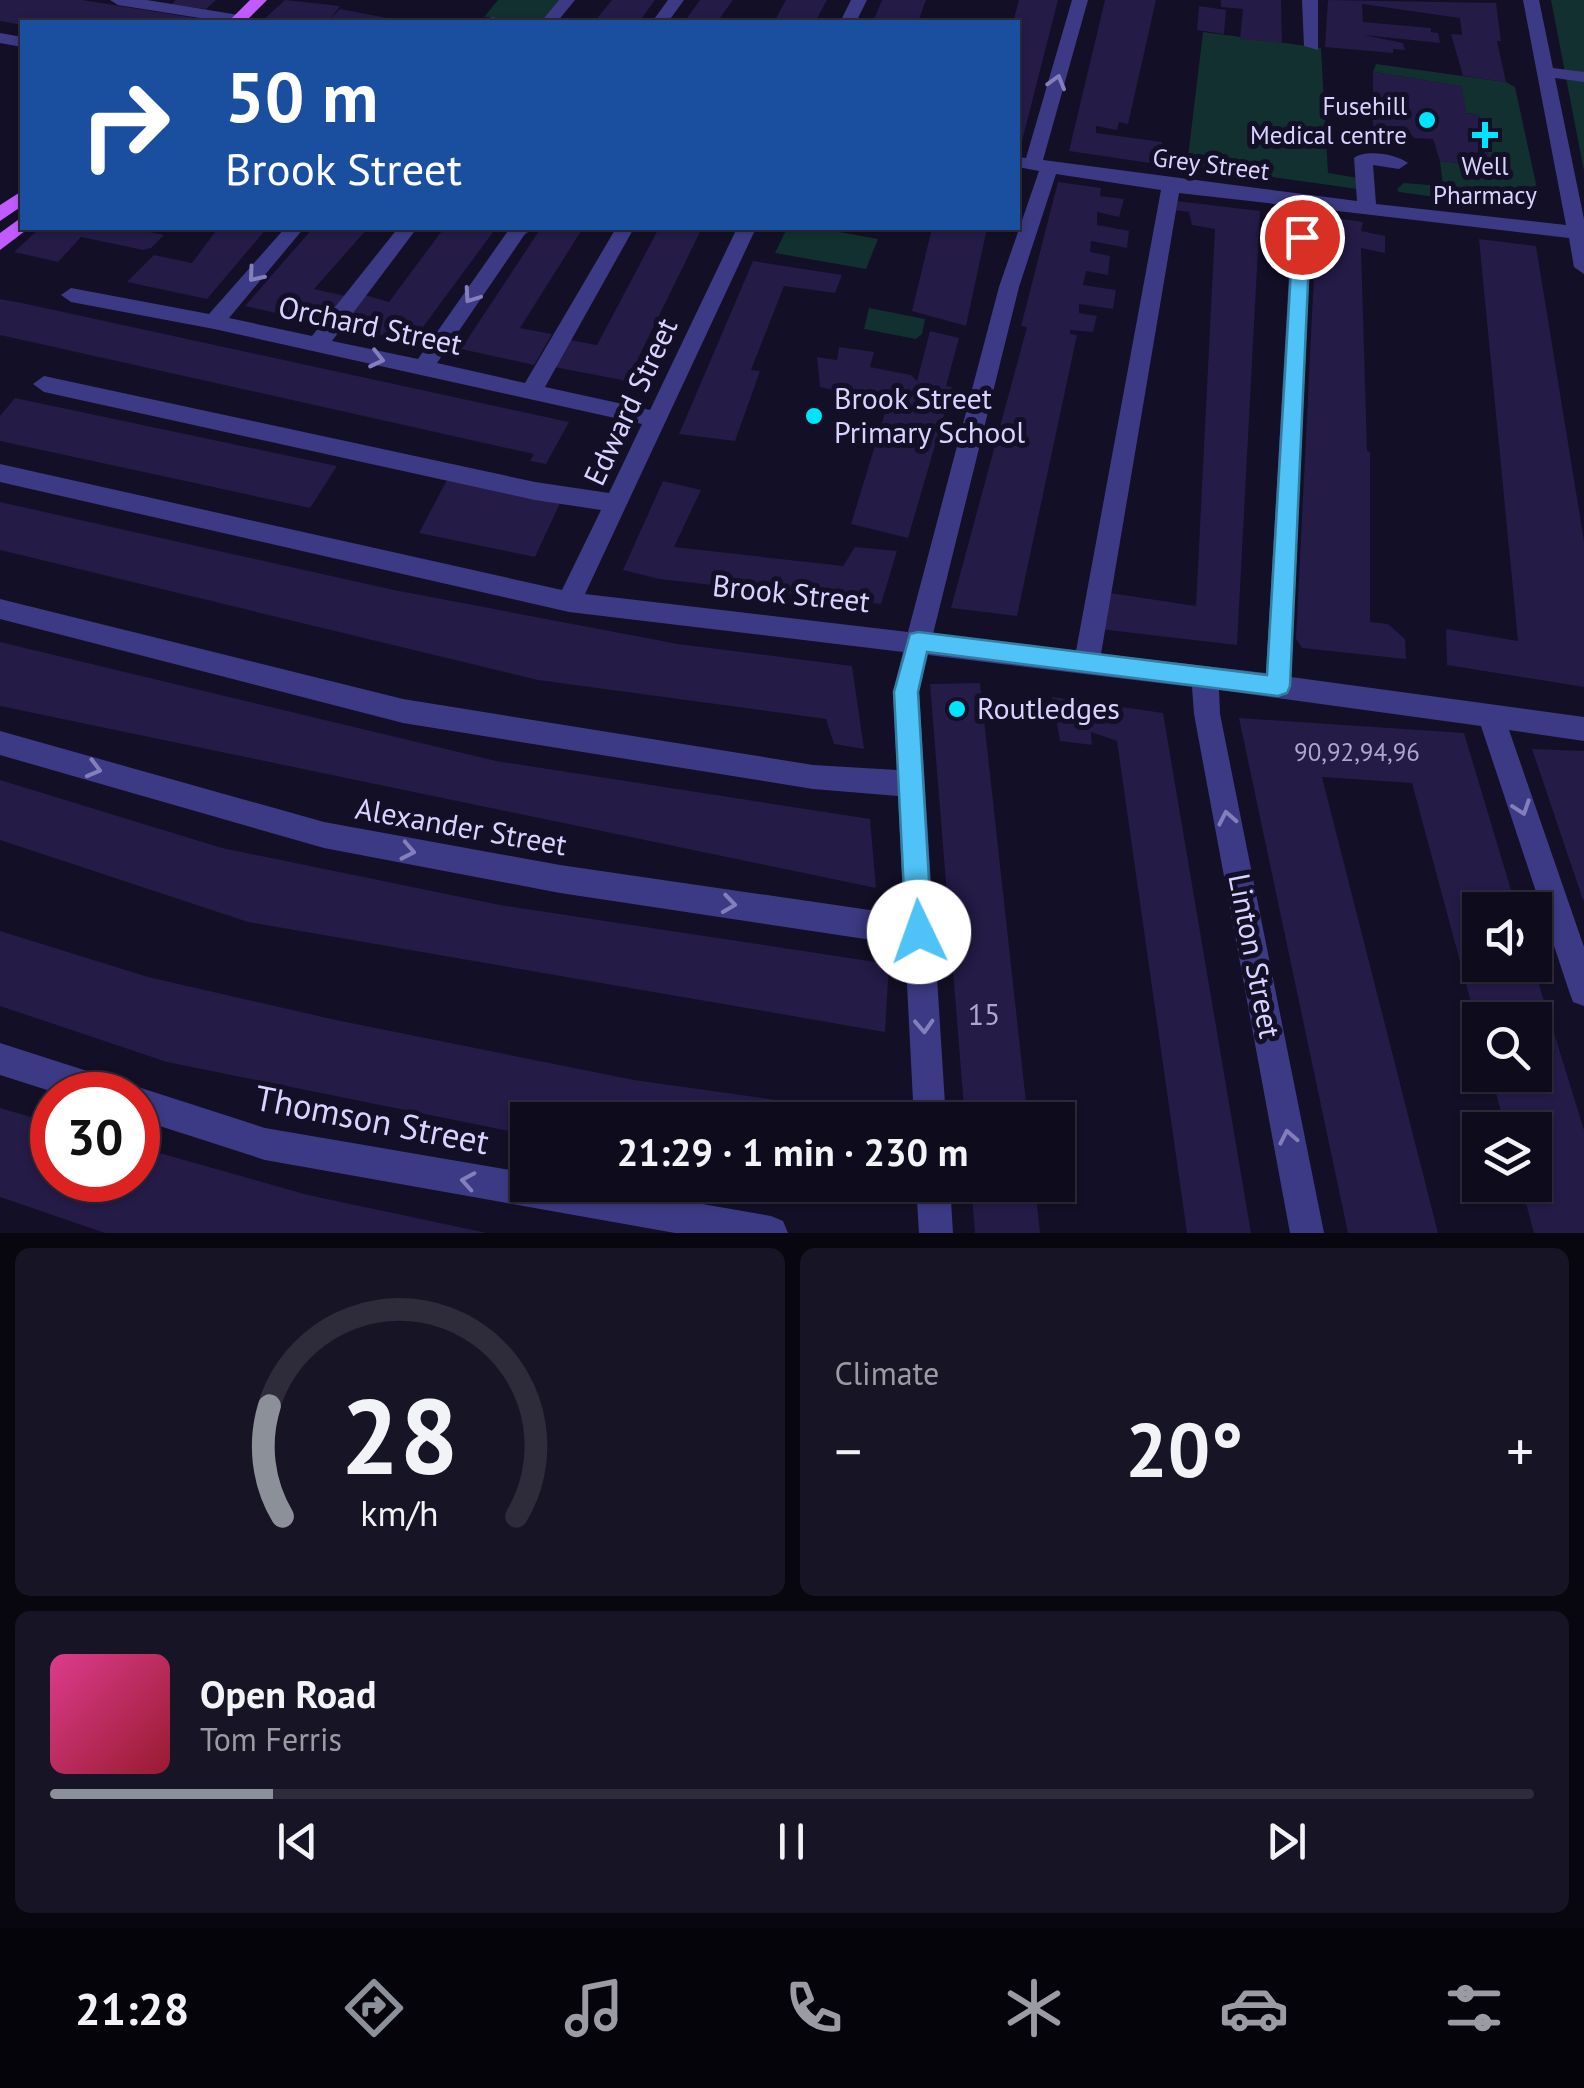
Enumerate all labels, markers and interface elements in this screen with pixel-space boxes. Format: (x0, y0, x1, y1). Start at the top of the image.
text: 50 m (225, 51, 378, 141)
icon: right (60, 60, 190, 190)
one-way arrow (1045, 74, 1066, 91)
place label: Fusehill Medical centre (1250, 90, 1408, 151)
marker: Fusehill Medical centre (1416, 109, 1438, 131)
marker: Well Pharmacy (1474, 124, 1496, 146)
text: Brook Street (225, 139, 462, 197)
street label: Grey Street (1151, 141, 1272, 187)
place label: Well Pharmacy (1433, 150, 1537, 211)
pin (1260, 195, 1345, 280)
icon: arrive (1275, 210, 1330, 265)
one-way arrow (249, 264, 267, 282)
one-way arrow (465, 284, 484, 303)
street label: Orchard Street (275, 286, 466, 363)
street label: Edward Street (574, 312, 685, 491)
one-way arrow (369, 347, 386, 368)
place label: Brook Street Primary School (834, 378, 1025, 451)
marker: Brook Street Primary School (803, 405, 825, 427)
street label: Brook Street (711, 565, 872, 620)
place label: Routledges (977, 688, 1120, 727)
marker: Routledges (946, 698, 968, 720)
house number: 90,92,94,96 (1294, 736, 1420, 768)
one-way arrow (85, 758, 102, 779)
street label: Alexander Street (353, 788, 570, 863)
one-way arrow (1510, 799, 1531, 816)
one-way arrow (1218, 810, 1239, 827)
one-way arrow (400, 840, 416, 861)
street label: Linton Street (1220, 870, 1291, 1041)
position arrow (867, 880, 971, 984)
map controls (1462, 892, 1552, 1202)
button: sound (1462, 892, 1552, 982)
one-way arrow (720, 893, 737, 914)
house number: 15 (968, 994, 1000, 1033)
button: search (1462, 1002, 1552, 1092)
one-way arrow (913, 1019, 934, 1035)
speed limit sign: 30 (30, 1072, 160, 1202)
street label: Thomson Street (251, 1074, 493, 1164)
button: layers (1462, 1112, 1552, 1202)
text: 21:29 · 1 min · 230 m (617, 1127, 968, 1176)
one-way arrow (1279, 1129, 1300, 1146)
one-way arrow (460, 1171, 477, 1192)
text: Climate (835, 1352, 939, 1394)
text: 28 (341, 1368, 459, 1503)
text: 20° (1125, 1401, 1243, 1498)
text: − (835, 1415, 862, 1486)
text: + (1506, 1415, 1534, 1486)
text: km/h (361, 1490, 439, 1536)
text: Open Road (200, 1669, 376, 1718)
text: Tom Ferris (200, 1718, 342, 1760)
icon: previous (270, 1814, 325, 1869)
icon: pause (764, 1814, 819, 1869)
icon: next (1259, 1814, 1314, 1869)
icon: directions (339, 1973, 409, 2043)
icon: music (559, 1973, 629, 2043)
icon: phone (779, 1973, 849, 2043)
icon: climate (999, 1973, 1069, 2043)
icon: car (1219, 1973, 1289, 2043)
icon: filters (1439, 1973, 1509, 2043)
text: 21:28 (75, 1979, 189, 2037)

